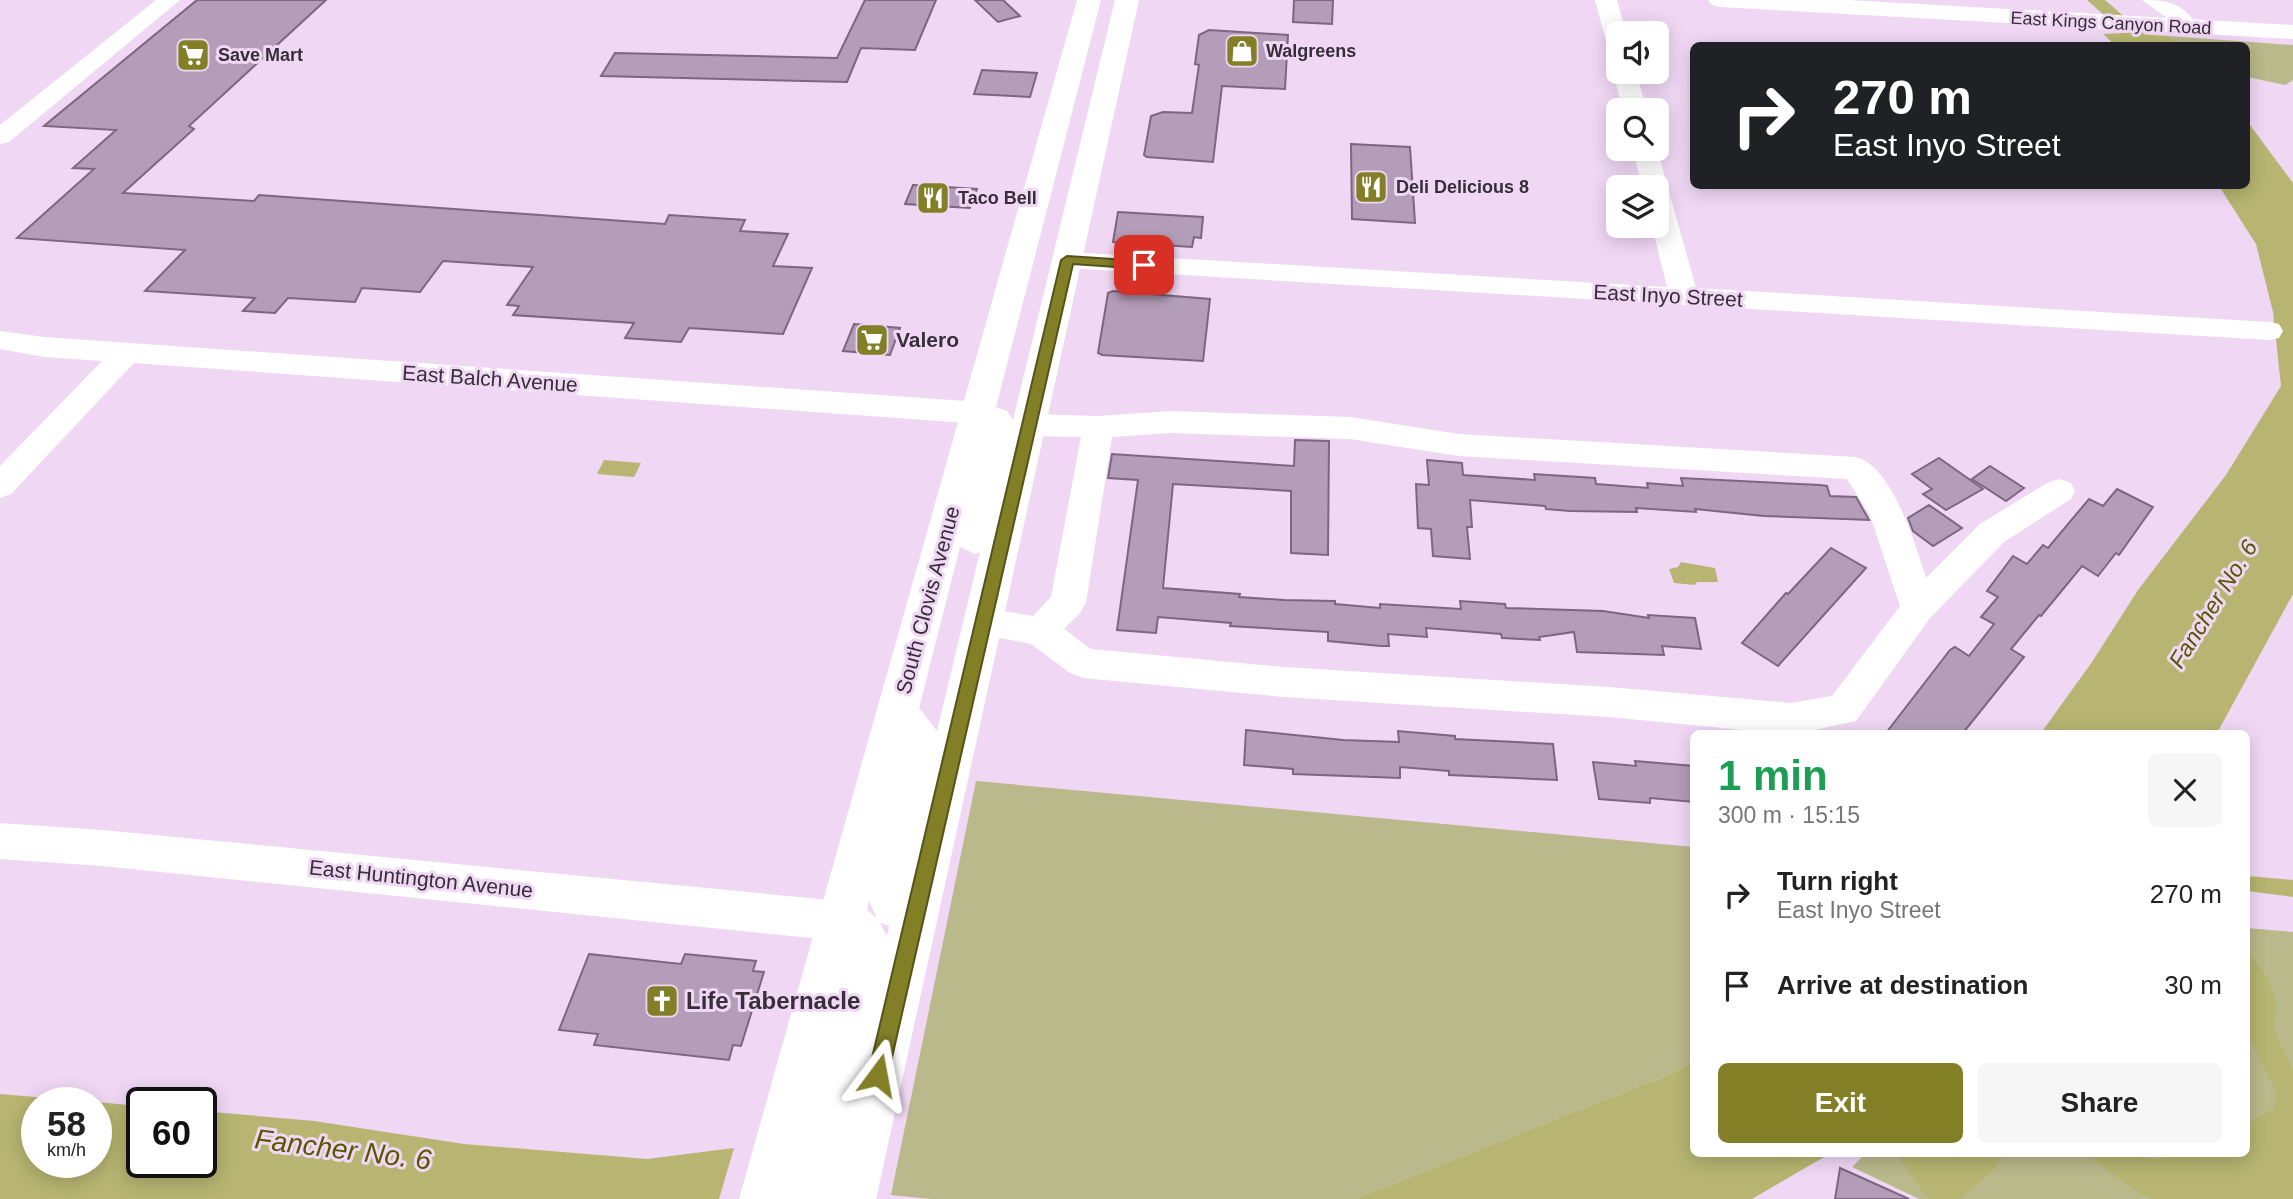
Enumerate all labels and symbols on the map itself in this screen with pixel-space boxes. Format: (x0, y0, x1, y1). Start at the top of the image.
street label: East Kings Canyon Road (2010, 8, 2212, 38)
shop icon: Walgreens (1223, 32, 1261, 70)
supermarket icon: Save Mart (174, 36, 212, 74)
place label: Walgreens (1266, 41, 1356, 61)
place label: Save Mart (218, 45, 303, 65)
restaurant icon: Deli Delicious 8 (1352, 168, 1390, 206)
place label: Deli Delicious 8 (1396, 177, 1529, 197)
restaurant icon: Taco Bell (914, 179, 952, 217)
place label: Taco Bell (958, 188, 1037, 208)
pin (1114, 235, 1174, 295)
street label: East Inyo Street (1593, 280, 1743, 311)
supermarket icon: Valero (853, 321, 891, 359)
place label: Valero (896, 328, 959, 351)
street label: East Balch Avenue (401, 361, 579, 396)
street label: South Clovis Avenue (891, 503, 964, 696)
water label: Fancher No. 6 (2163, 535, 2263, 673)
street label: East Huntington Avenue (308, 855, 534, 902)
church icon: Life Tabernacle (643, 982, 681, 1020)
place label: Life Tabernacle (686, 987, 860, 1014)
position arrow (841, 1038, 915, 1112)
speed limit sign: 60 (126, 1087, 217, 1178)
water label: Fancher No. 6 (253, 1123, 433, 1176)

